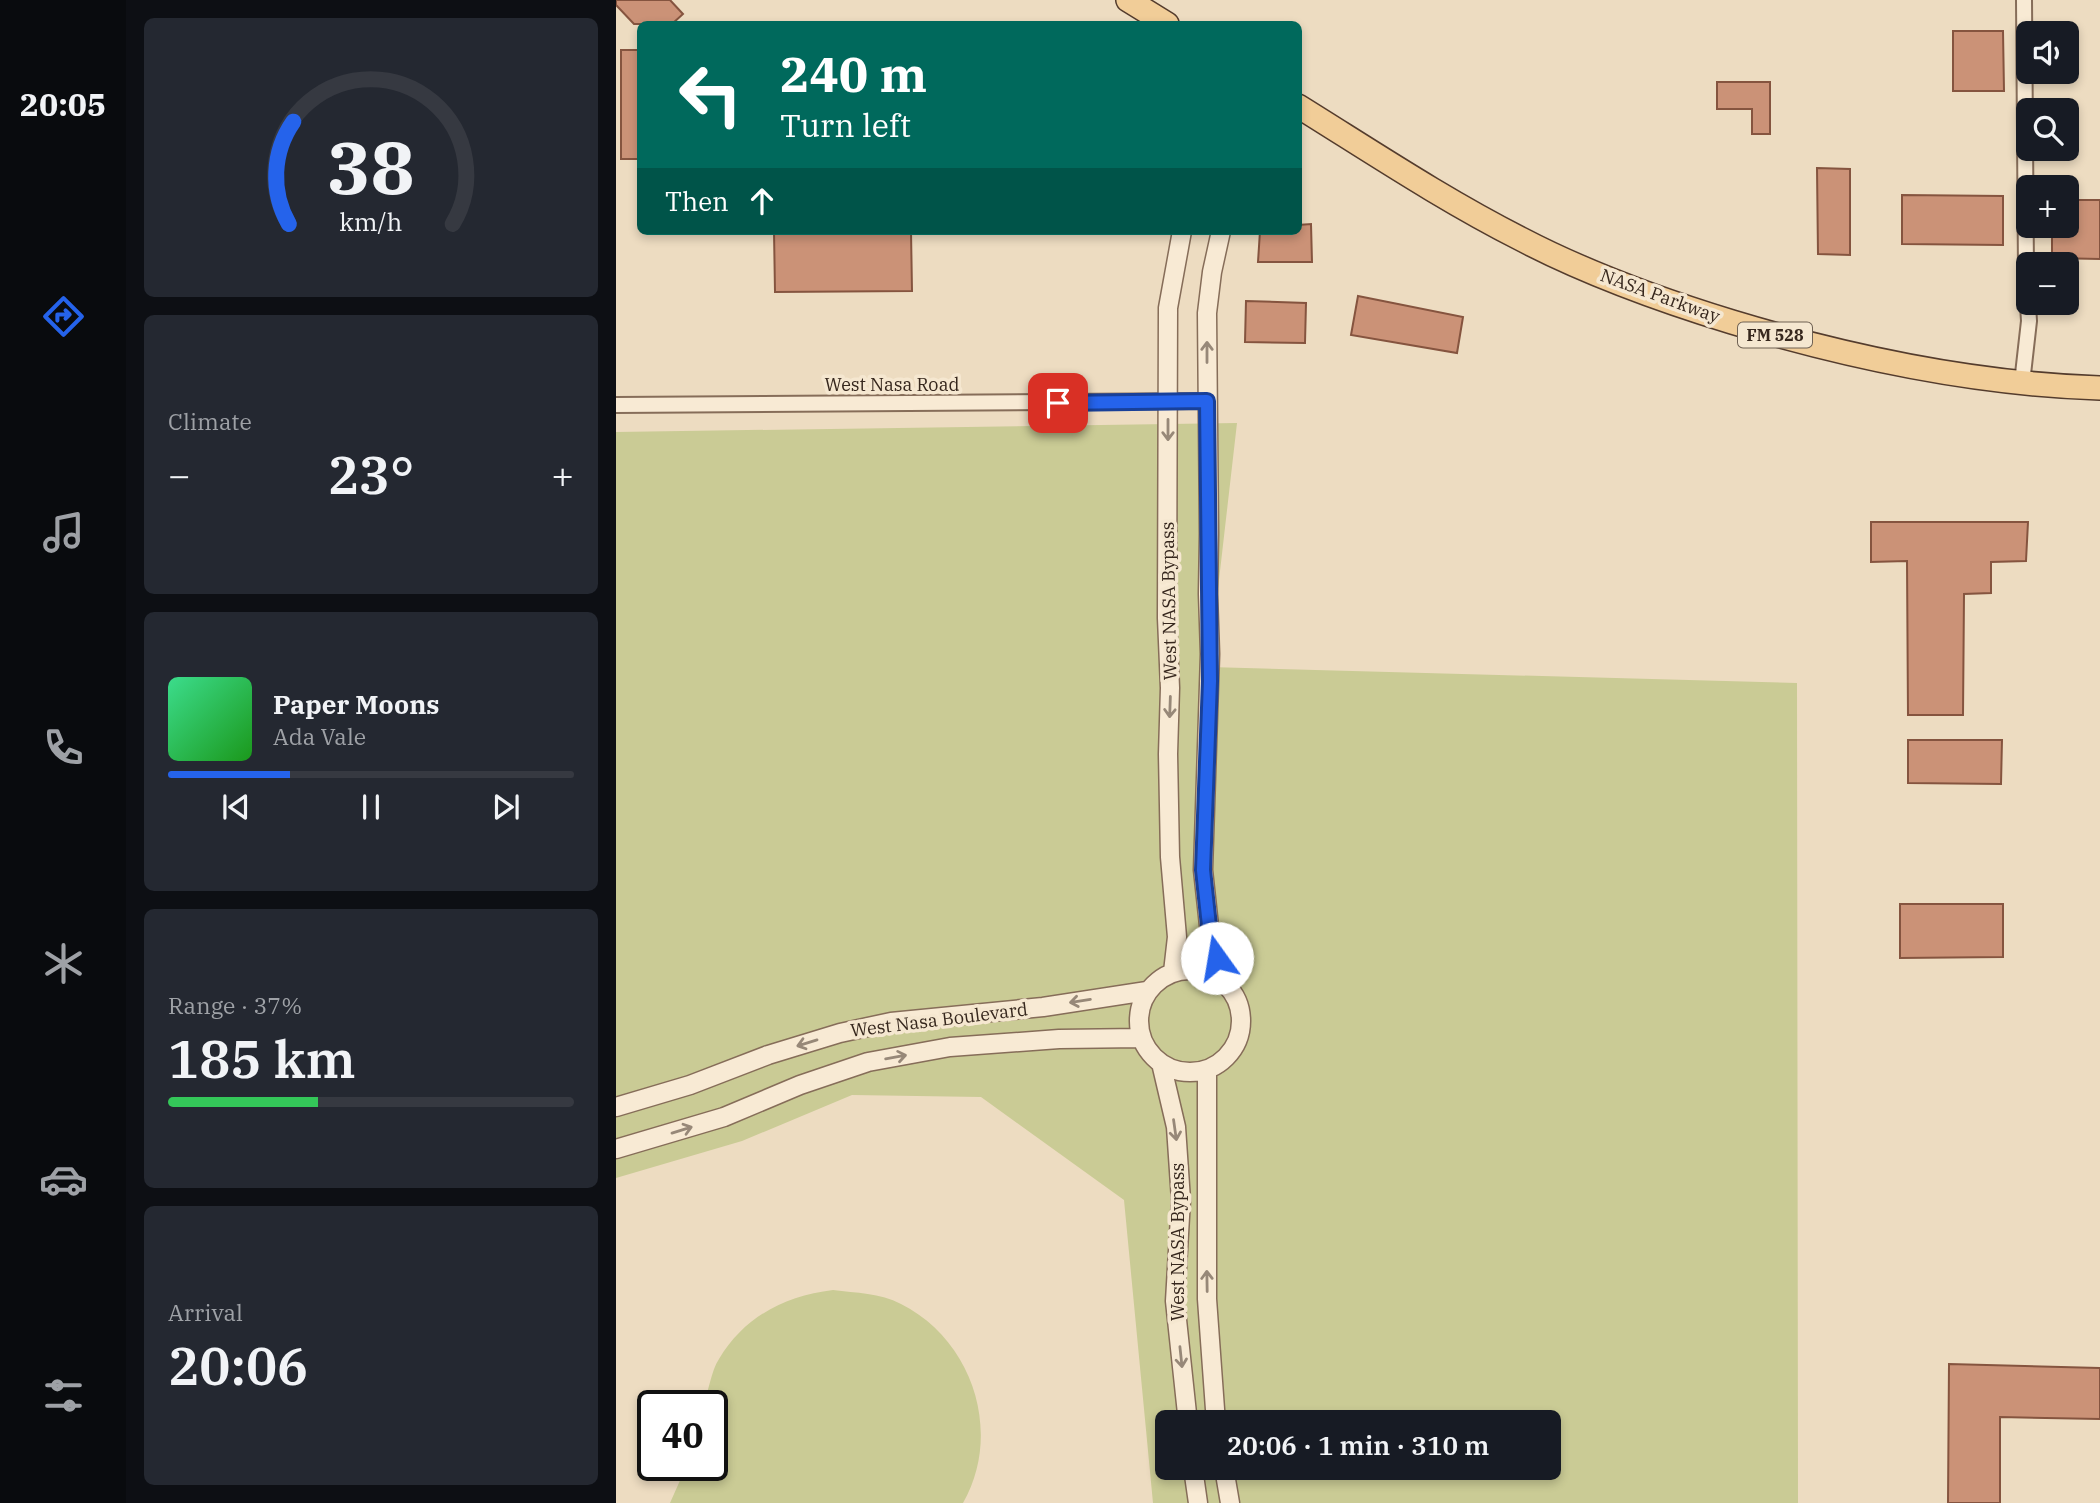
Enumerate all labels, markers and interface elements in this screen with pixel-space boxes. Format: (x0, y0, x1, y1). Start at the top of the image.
map controls (2016, 21, 2079, 315)
button: sound (2016, 21, 2079, 84)
text: 240 m (780, 42, 927, 105)
icon: left (665, 49, 756, 140)
text: 20:05 (20, 83, 106, 125)
button: search (2016, 98, 2079, 161)
text: Turn left (780, 104, 911, 146)
text: 38 (327, 119, 415, 214)
button: + (2016, 175, 2079, 238)
icon: ahead (743, 182, 781, 220)
text: Then (665, 184, 729, 218)
text: km/h (339, 204, 403, 237)
button: − (2016, 252, 2079, 315)
street label: NASA Parkway (1597, 263, 1723, 328)
icon: directions (39, 292, 88, 341)
road number: FM 528 (1738, 322, 1812, 348)
one-way arrow (1200, 341, 1214, 364)
street label: West Nasa Road (825, 373, 960, 396)
pin (1028, 373, 1088, 433)
icon: arrive (1039, 384, 1077, 422)
text: Climate (168, 406, 252, 436)
one-way arrow (1162, 419, 1175, 442)
text: 23° (328, 441, 414, 508)
text: − (168, 450, 191, 499)
text: + (551, 450, 574, 499)
icon: music (39, 508, 88, 557)
street label: West NASA Bypass (1156, 521, 1181, 681)
text: Paper Moons (273, 687, 440, 721)
one-way arrow (1163, 695, 1176, 718)
text: Ada Vale (273, 721, 366, 751)
icon: phone (39, 723, 88, 772)
icon: previous (217, 788, 255, 826)
icon: pause (352, 788, 390, 826)
icon: next (487, 788, 525, 826)
position arrow (1180, 921, 1254, 995)
icon: climate (39, 939, 88, 988)
text: Range · 37% (168, 990, 302, 1020)
one-way arrow (1069, 995, 1092, 1008)
street label: West Nasa Boulevard (849, 997, 1029, 1042)
text: 185 km (168, 1025, 356, 1092)
one-way arrow (796, 1037, 818, 1050)
one-way arrow (884, 1050, 907, 1063)
one-way arrow (1169, 1118, 1182, 1141)
one-way arrow (670, 1123, 692, 1136)
icon: car (39, 1155, 88, 1204)
street label: West NASA Bypass (1166, 1163, 1189, 1321)
one-way arrow (1200, 1270, 1214, 1293)
text: Arrival (168, 1297, 243, 1327)
text: 20:06 (168, 1332, 308, 1399)
one-way arrow (1175, 1345, 1188, 1367)
icon: filters (39, 1371, 88, 1420)
speed limit sign: 40 (637, 1390, 728, 1481)
text: 20:06 · 1 min · 310 m (1227, 1428, 1489, 1462)

